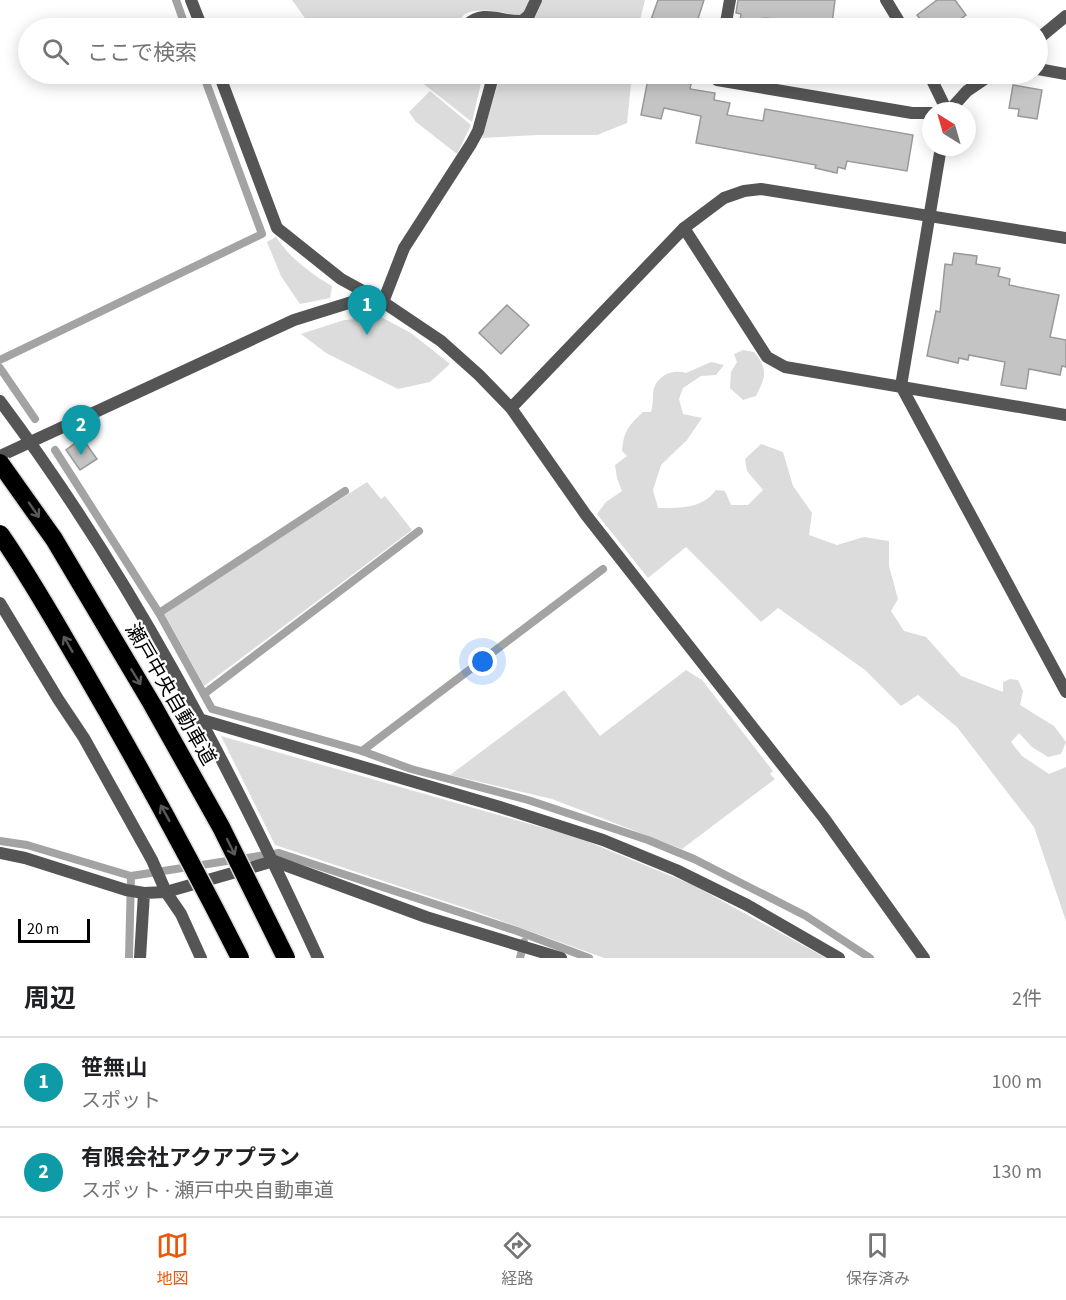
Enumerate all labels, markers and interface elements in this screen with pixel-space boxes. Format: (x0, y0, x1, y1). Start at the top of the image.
search box (18, 18, 1048, 84)
icon: search (39, 35, 72, 68)
text: ここで検索 (87, 37, 197, 69)
north arrow (922, 102, 976, 156)
pin: 1 (348, 286, 386, 335)
pin: 2 (62, 406, 100, 455)
one-way arrow (28, 502, 40, 518)
street label: 瀬戸中央自動車道 (118, 618, 222, 771)
one-way arrow (61, 636, 73, 653)
your location (468, 647, 497, 676)
one-way arrow (130, 668, 142, 685)
one-way arrow (158, 805, 170, 822)
one-way arrow (226, 837, 238, 855)
scale bar (18, 916, 90, 944)
text: 20 m (27, 918, 59, 940)
text: 周辺 (24, 980, 76, 1017)
text: 2件 (1012, 985, 1042, 1013)
text: 笹無山 (81, 1052, 147, 1084)
text: 1 (38, 1068, 49, 1096)
text: 100 m (992, 1068, 1042, 1096)
text: スポット (81, 1087, 161, 1115)
text: 有限会社アクアプラン (81, 1142, 300, 1174)
text: 2 (38, 1158, 49, 1186)
text: 130 m (992, 1158, 1042, 1186)
text: スポット · 瀬戸中央自動車道 (81, 1177, 334, 1205)
tab: 地図 (156, 1229, 189, 1290)
tab: 経路 (501, 1229, 534, 1290)
tab: 保存済み (846, 1229, 910, 1290)

